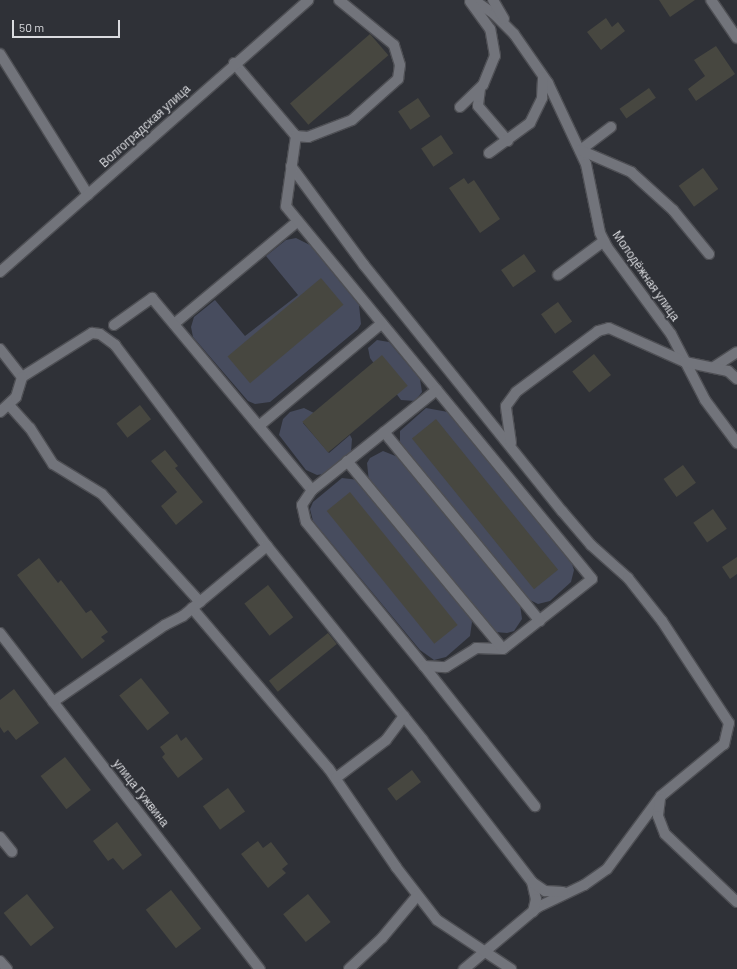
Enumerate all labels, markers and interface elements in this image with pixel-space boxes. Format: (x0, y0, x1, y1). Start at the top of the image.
scale bar (14, 12, 122, 38)
text: 50 m (19, 20, 44, 34)
street label: Волгоградская улица (97, 82, 193, 170)
street label: Молодёжная улица (609, 228, 683, 324)
street label: улица Гужвина (110, 756, 172, 830)

